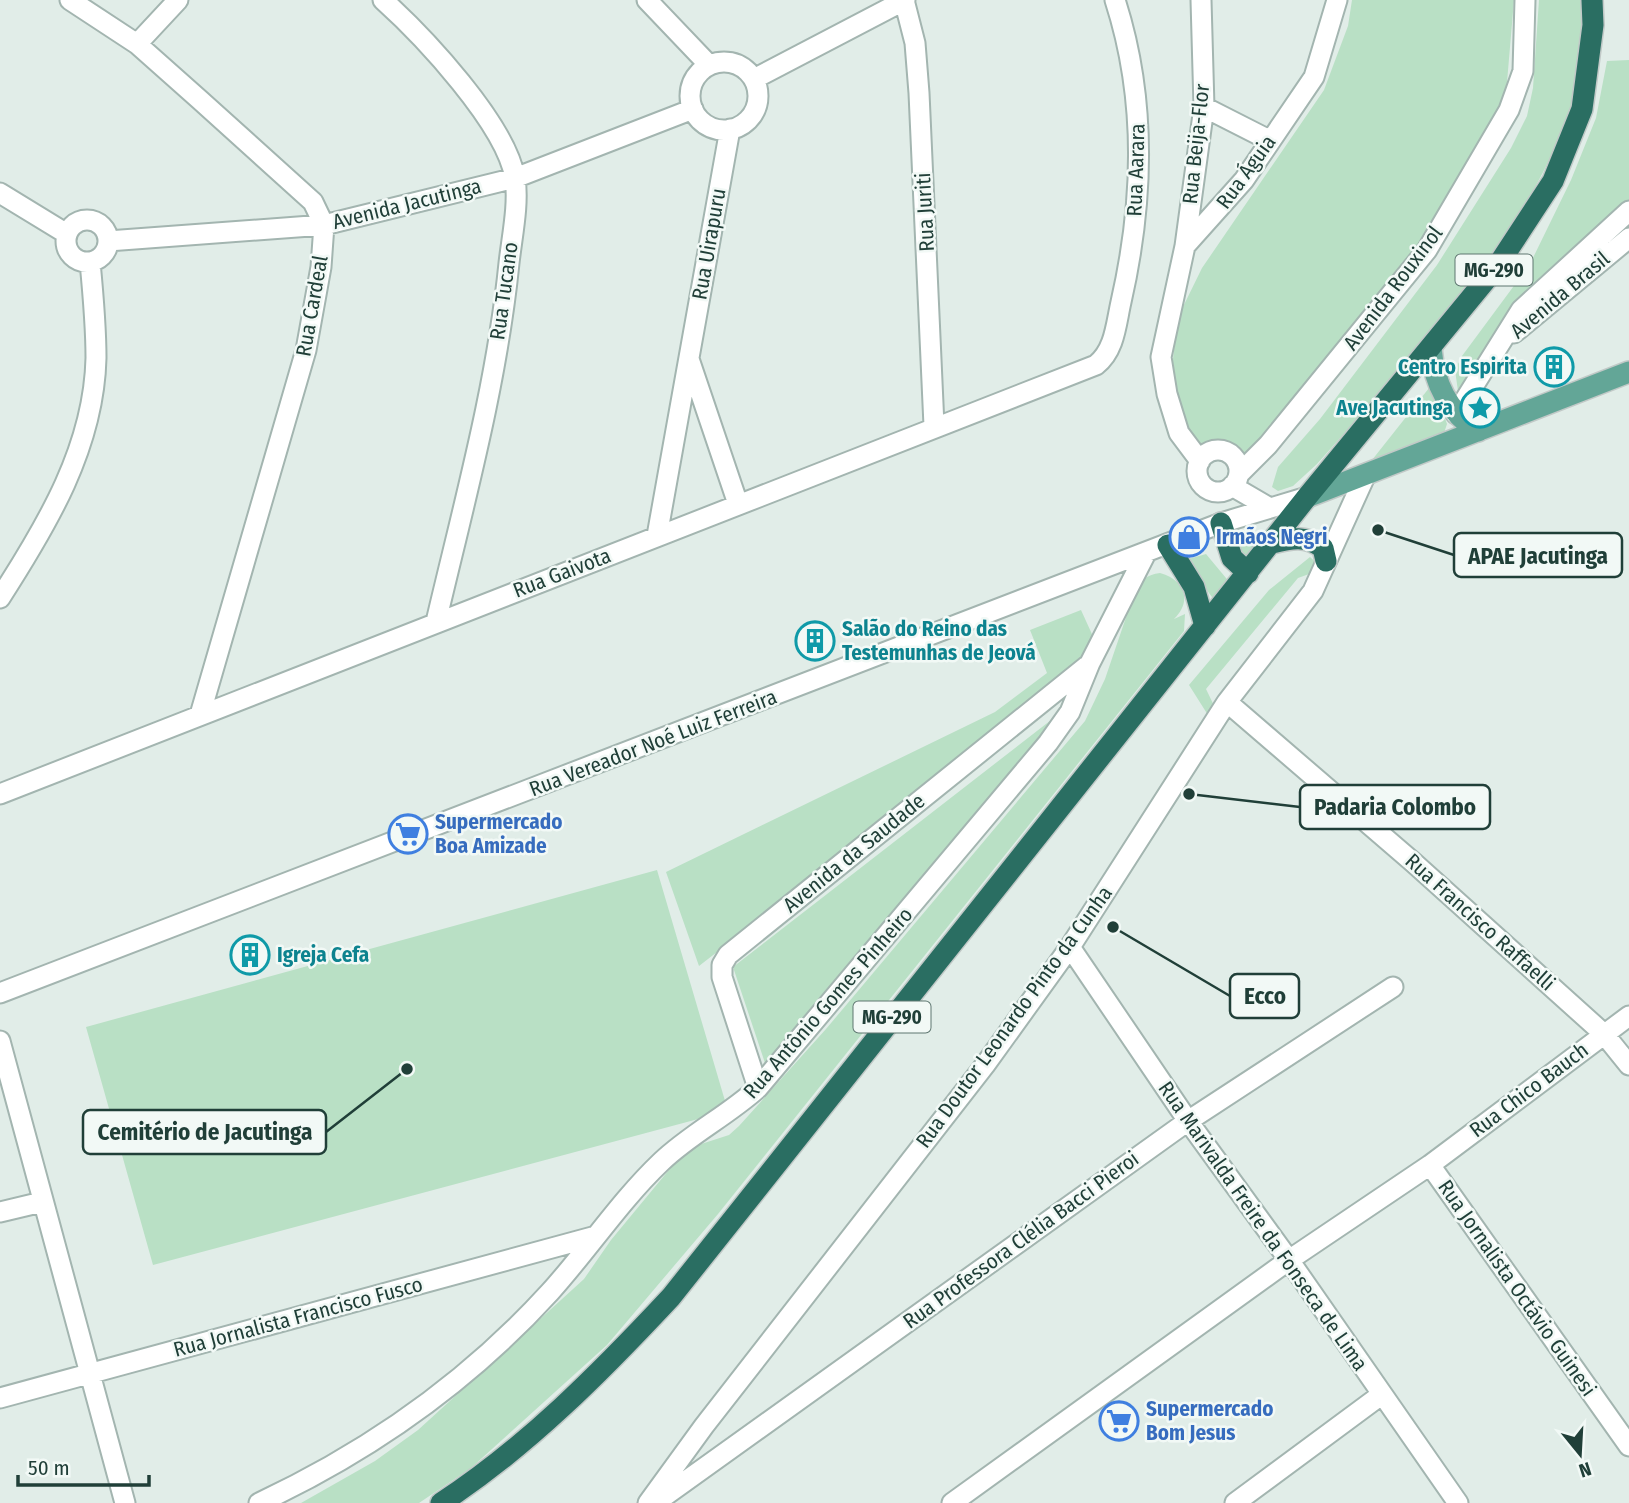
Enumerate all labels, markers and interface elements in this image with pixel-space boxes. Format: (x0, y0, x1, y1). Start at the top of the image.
street label: Rua Beija-Flor (1177, 82, 1215, 205)
street label: Rua Aarara (1121, 123, 1151, 217)
street label: Rua Águia (1211, 130, 1281, 214)
street label: Rua Juriti (910, 172, 940, 252)
street label: Avenida Jacutinga (330, 173, 484, 235)
street label: Rua Uirapuru (686, 186, 732, 302)
street label: Avenida Rouxinol (1338, 220, 1448, 355)
street label: Rua Tucano (484, 240, 524, 342)
street label: Avenida Brasil (1505, 246, 1615, 344)
street label: Rua Cardeal (290, 253, 334, 359)
road number: MG-290 (1456, 254, 1532, 286)
building icon: Centro Espirita (1533, 346, 1575, 388)
place label: Centro Espirita (1398, 354, 1527, 380)
place icon: Ave Jacutinga (1459, 387, 1501, 429)
place label: Ave Jacutinga (1335, 395, 1453, 421)
shop icon: Irmãos Negri (1168, 516, 1210, 558)
place label: Irmãos Negri (1216, 524, 1327, 550)
callout: APAE Jacutinga (1454, 533, 1622, 577)
street label: Rua Gaivota (509, 542, 615, 604)
text: APAE Jacutinga (1467, 542, 1608, 570)
place label: Salão do Reino das Testemunhas de Jeová (842, 616, 1036, 666)
building icon: Salão do Reino das Testemunhas de Jeová (794, 620, 836, 662)
street label: Rua Vereador Noé Luiz Ferreira (526, 684, 780, 802)
callout: Padaria Colombo (1300, 785, 1490, 829)
street label: Avenida da Saudade (778, 788, 930, 918)
text: Padaria Colombo (1314, 793, 1476, 821)
place label: Supermercado Boa Amizade (435, 809, 562, 859)
supermarket icon: Supermercado Boa Amizade (387, 813, 429, 855)
street label: Rua Francisco Raffaelli (1400, 848, 1560, 996)
street label: Rua Doutor Leonardo Pinto da Cunha (910, 881, 1118, 1153)
street label: Rua Antônio Gomes Pinheiro (738, 902, 918, 1104)
building icon: Igreja Cefa (229, 934, 271, 976)
place label: Igreja Cefa (277, 942, 369, 968)
callout: Ecco (1230, 974, 1299, 1018)
text: Ecco (1244, 982, 1286, 1010)
road number: MG-290 (854, 1001, 931, 1032)
street label: Rua Chico Bauch (1465, 1037, 1593, 1143)
street label: Rua Marivalda Freire da Fonseca de Lima (1153, 1076, 1373, 1376)
callout: Cemitério de Jacutinga (83, 1110, 326, 1154)
text: Cemitério de Jacutinga (98, 1118, 312, 1146)
street label: Rua Professora Clélia Bacci Pieroi (898, 1146, 1144, 1334)
street label: Rua Jornalista Octávio Guinesi (1432, 1175, 1602, 1401)
street label: Rua Jornalista Francisco Fusco (171, 1271, 425, 1363)
place label: Supermercado Bom Jesus (1146, 1396, 1273, 1446)
supermarket icon: Supermercado Bom Jesus (1098, 1400, 1140, 1442)
north arrow (1545, 1419, 1615, 1489)
scale bar (18, 1444, 149, 1488)
text: 50 m (28, 1455, 70, 1481)
text: N (1576, 1457, 1594, 1482)

